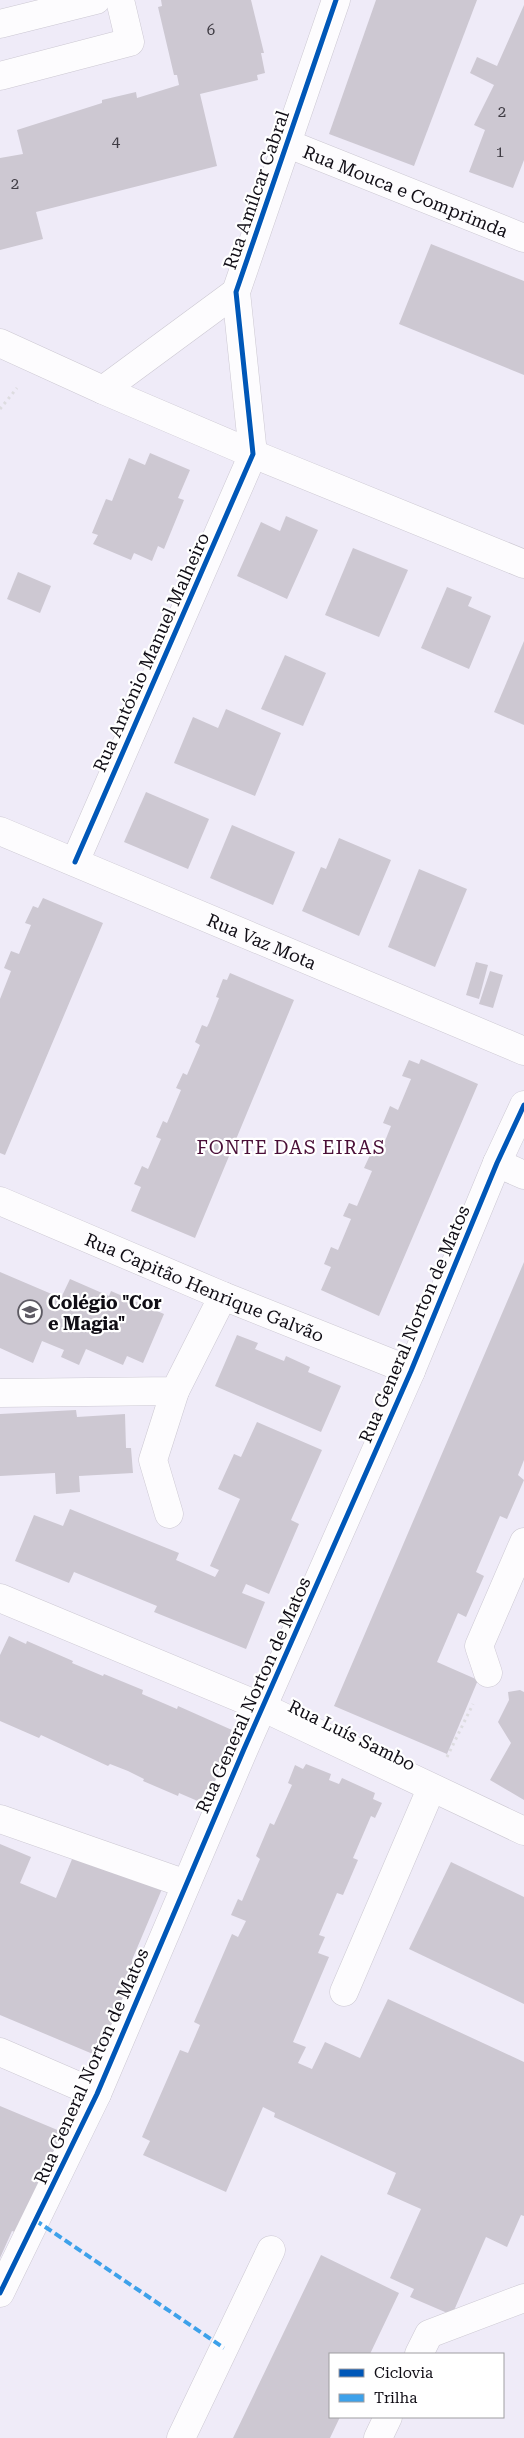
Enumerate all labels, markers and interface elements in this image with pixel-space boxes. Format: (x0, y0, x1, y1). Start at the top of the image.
house number: 6 (207, 21, 215, 39)
house number: 2 (498, 103, 506, 121)
street label: Rua Amílcar Cabral (219, 107, 293, 272)
house number: 4 (112, 133, 121, 151)
street label: Rua Mouca e Comprimda (300, 140, 512, 241)
house number: 1 (496, 143, 504, 161)
house number: 2 (11, 175, 19, 193)
street label: Rua António Manuel Malheiro (89, 529, 213, 775)
street label: Rua Vaz Mota (204, 909, 320, 973)
district label: FONTE DAS EIRAS (196, 1136, 386, 1159)
street label: Rua General Norton de Matos (354, 1202, 474, 1446)
street label: Rua Capitão Henrique Galvão (82, 1228, 327, 1346)
place label: Colégio "Cor e Magia" (48, 1292, 162, 1334)
school or university icon: Colégio "Cor e Magia" (17, 1299, 43, 1325)
street label: Rua General Norton de Matos (191, 1574, 315, 1816)
street label: Rua Luís Sambo (285, 1695, 419, 1775)
street label: Rua General Norton de Matos (29, 1945, 153, 2187)
legend (329, 2353, 504, 2418)
text: Ciclovia (374, 2364, 433, 2382)
text: Trilha (374, 2389, 417, 2407)

